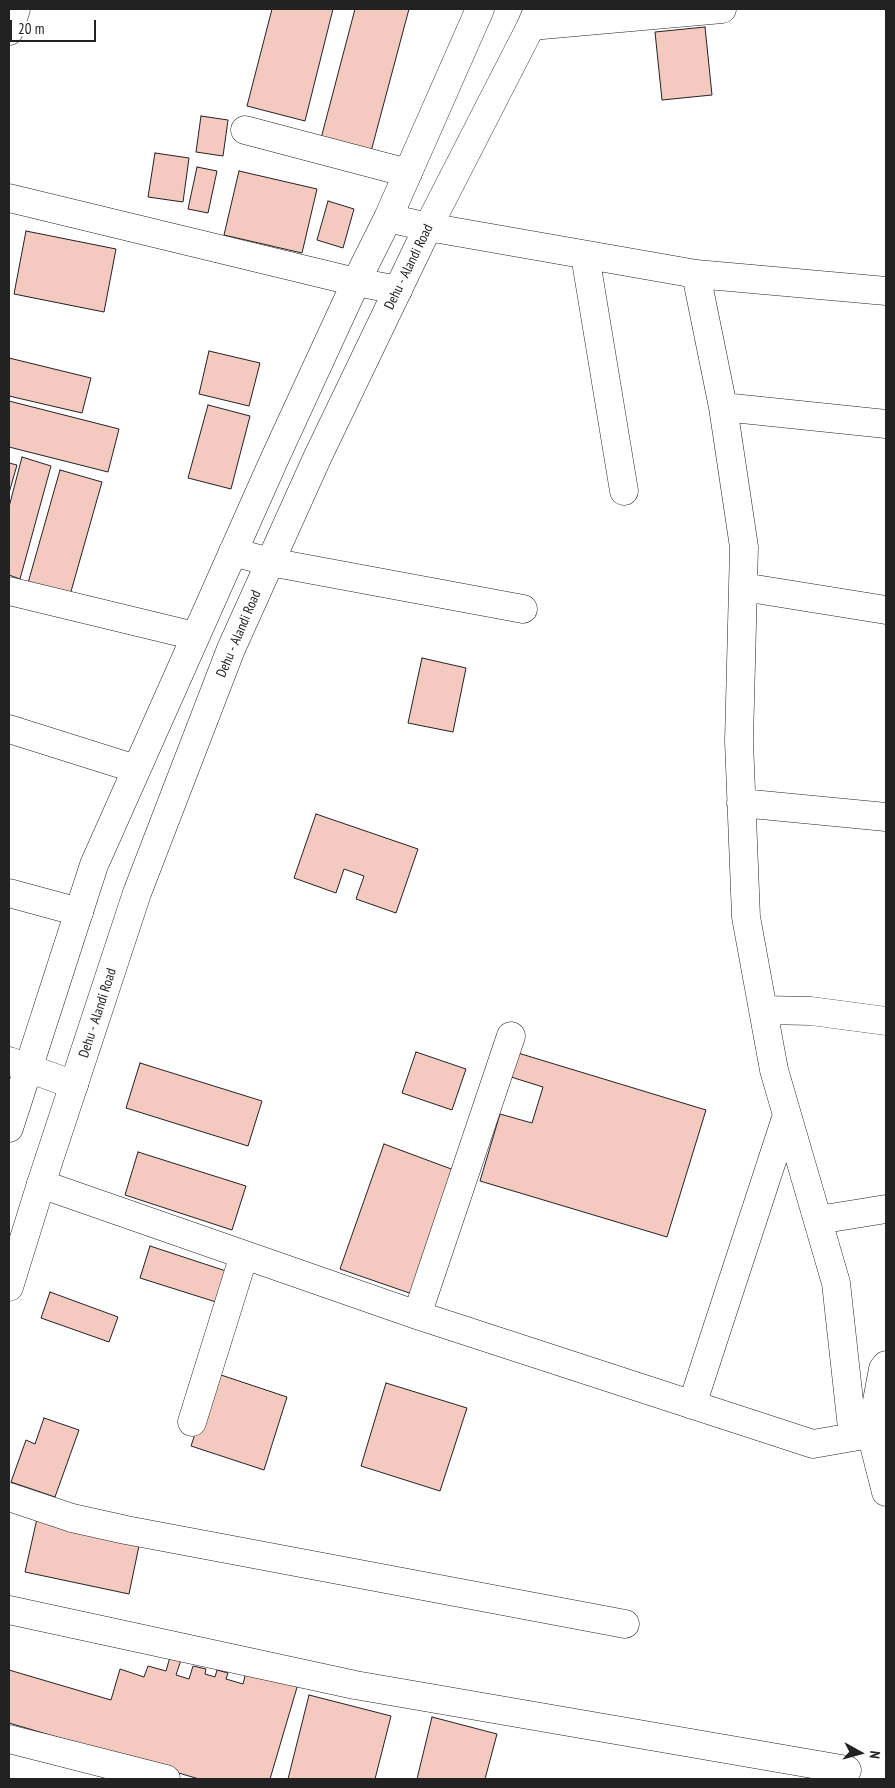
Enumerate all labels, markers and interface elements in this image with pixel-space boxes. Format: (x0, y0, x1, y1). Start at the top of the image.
scale bar (12, 10, 99, 42)
text: 20 m (18, 19, 44, 38)
street label: Dehu - Alandi Road (381, 222, 437, 312)
street label: Dehu - Alandi Road (213, 588, 265, 680)
street label: Dehu - Alandi Road (76, 966, 120, 1060)
north arrow (835, 1728, 885, 1778)
text: N (865, 1750, 884, 1760)

